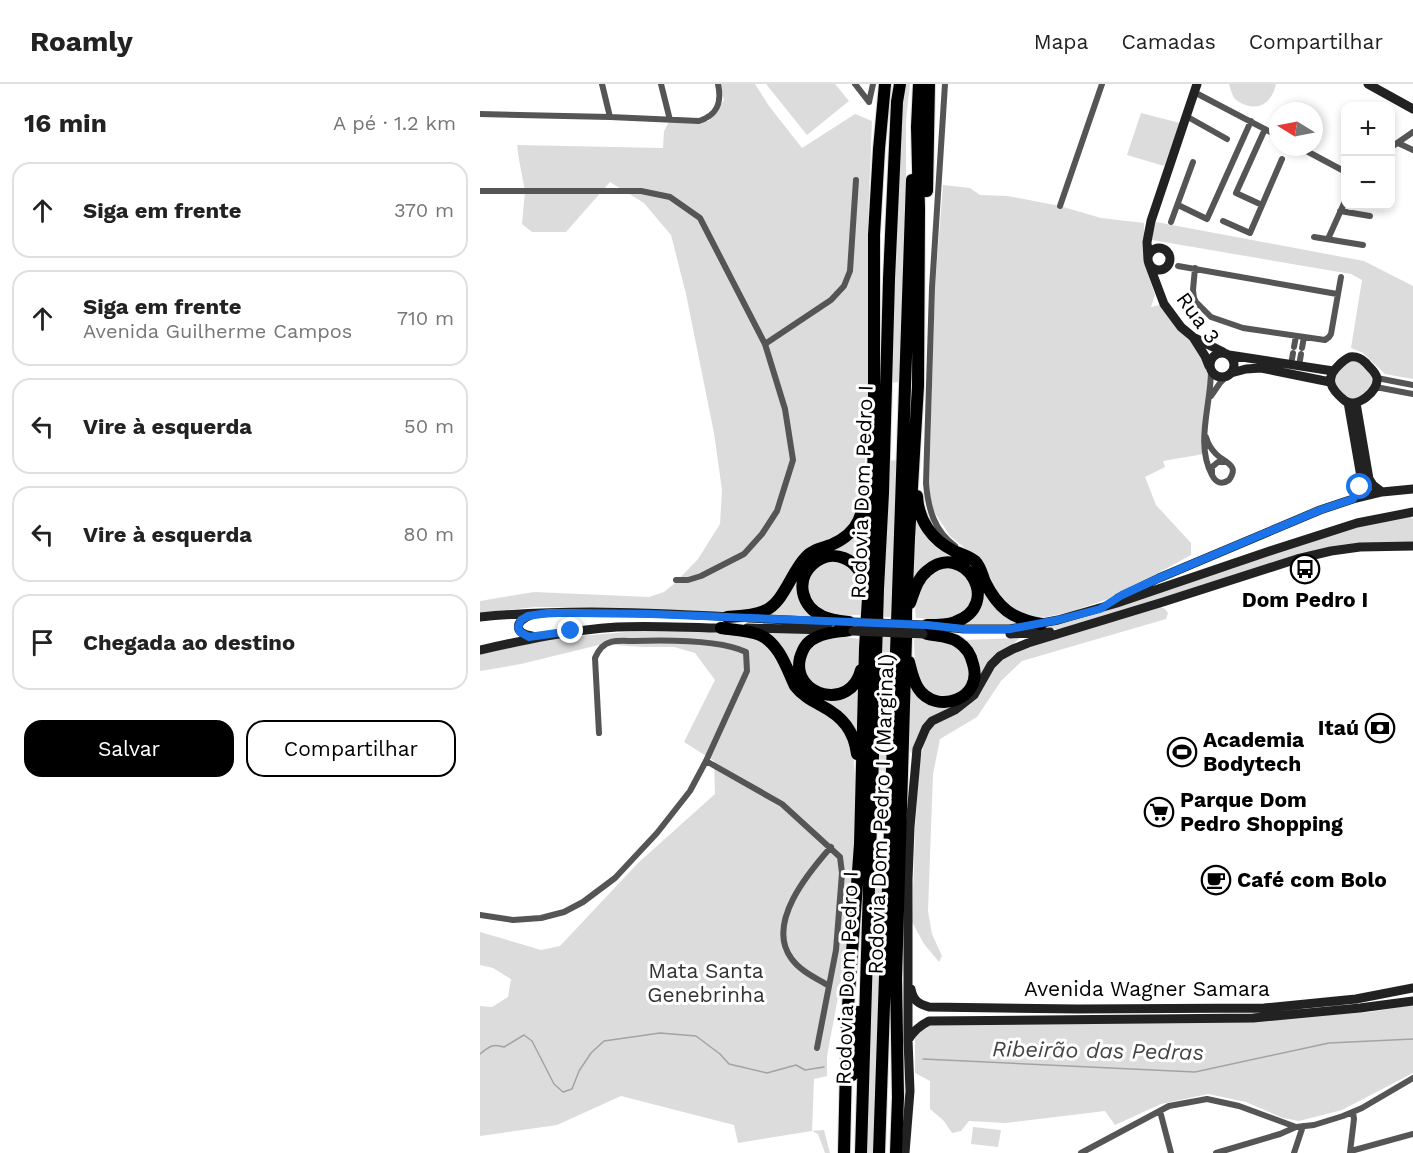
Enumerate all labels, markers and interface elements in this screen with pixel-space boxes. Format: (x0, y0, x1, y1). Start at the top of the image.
text: Roamly (30, 25, 133, 58)
text: Mapa (1034, 29, 1088, 54)
text: Camadas (1121, 29, 1216, 54)
text: Compartilhar (1249, 29, 1383, 54)
north arrow (1269, 102, 1323, 156)
map controls (1341, 102, 1395, 210)
button: + (1341, 102, 1395, 156)
text: 16 min (24, 108, 107, 138)
text: A pé · 1.2 km (333, 111, 456, 135)
button: − (1341, 156, 1395, 210)
icon: ahead (26, 194, 59, 227)
text: Siga em frente (83, 198, 241, 223)
text: 370 m (394, 198, 454, 222)
street label: Rua 3 (1171, 287, 1225, 348)
text: Siga em frente (83, 294, 241, 319)
icon: ahead (26, 302, 59, 335)
text: 710 m (397, 306, 454, 330)
text: Avenida Guilherme Campos (83, 319, 352, 343)
street label: Rodovia Dom Pedro I (845, 385, 878, 599)
icon: left (26, 410, 59, 443)
text: Vire à esquerda (83, 414, 252, 439)
text: 50 m (404, 414, 454, 438)
route start (1346, 473, 1372, 499)
icon: left (26, 518, 59, 551)
text: Vire à esquerda (83, 522, 252, 547)
text: 80 m (403, 522, 454, 546)
bus stop icon: Dom Pedro I (1289, 553, 1321, 585)
place label: Dom Pedro I (1242, 587, 1368, 612)
route end (557, 617, 583, 643)
icon: arrive (26, 626, 59, 659)
text: Chegada ao destino (83, 630, 295, 655)
street label: Rodovia Dom Pedro I (Marginal) (862, 653, 899, 975)
bank icon: Itaú (1364, 712, 1396, 744)
place label: Itaú (1318, 715, 1359, 740)
button: Salvar (24, 720, 234, 777)
button: Compartilhar (246, 720, 456, 777)
place label: Academia Bodytech (1203, 727, 1305, 776)
sports icon: Academia Bodytech (1166, 736, 1198, 768)
place label: Parque Dom Pedro Shopping (1180, 787, 1343, 836)
supermarket icon: Parque Dom Pedro Shopping (1143, 796, 1175, 828)
cafe icon: Café com Bolo (1200, 864, 1232, 896)
place label: Café com Bolo (1237, 867, 1387, 892)
street label: Rodovia Dom Pedro I (830, 871, 863, 1085)
park label: Mata Santa Genebrinha (647, 958, 765, 1007)
street label: Avenida Wagner Samara (1024, 976, 1270, 1001)
water label: Ribeirão das Pedras (992, 1036, 1204, 1065)

